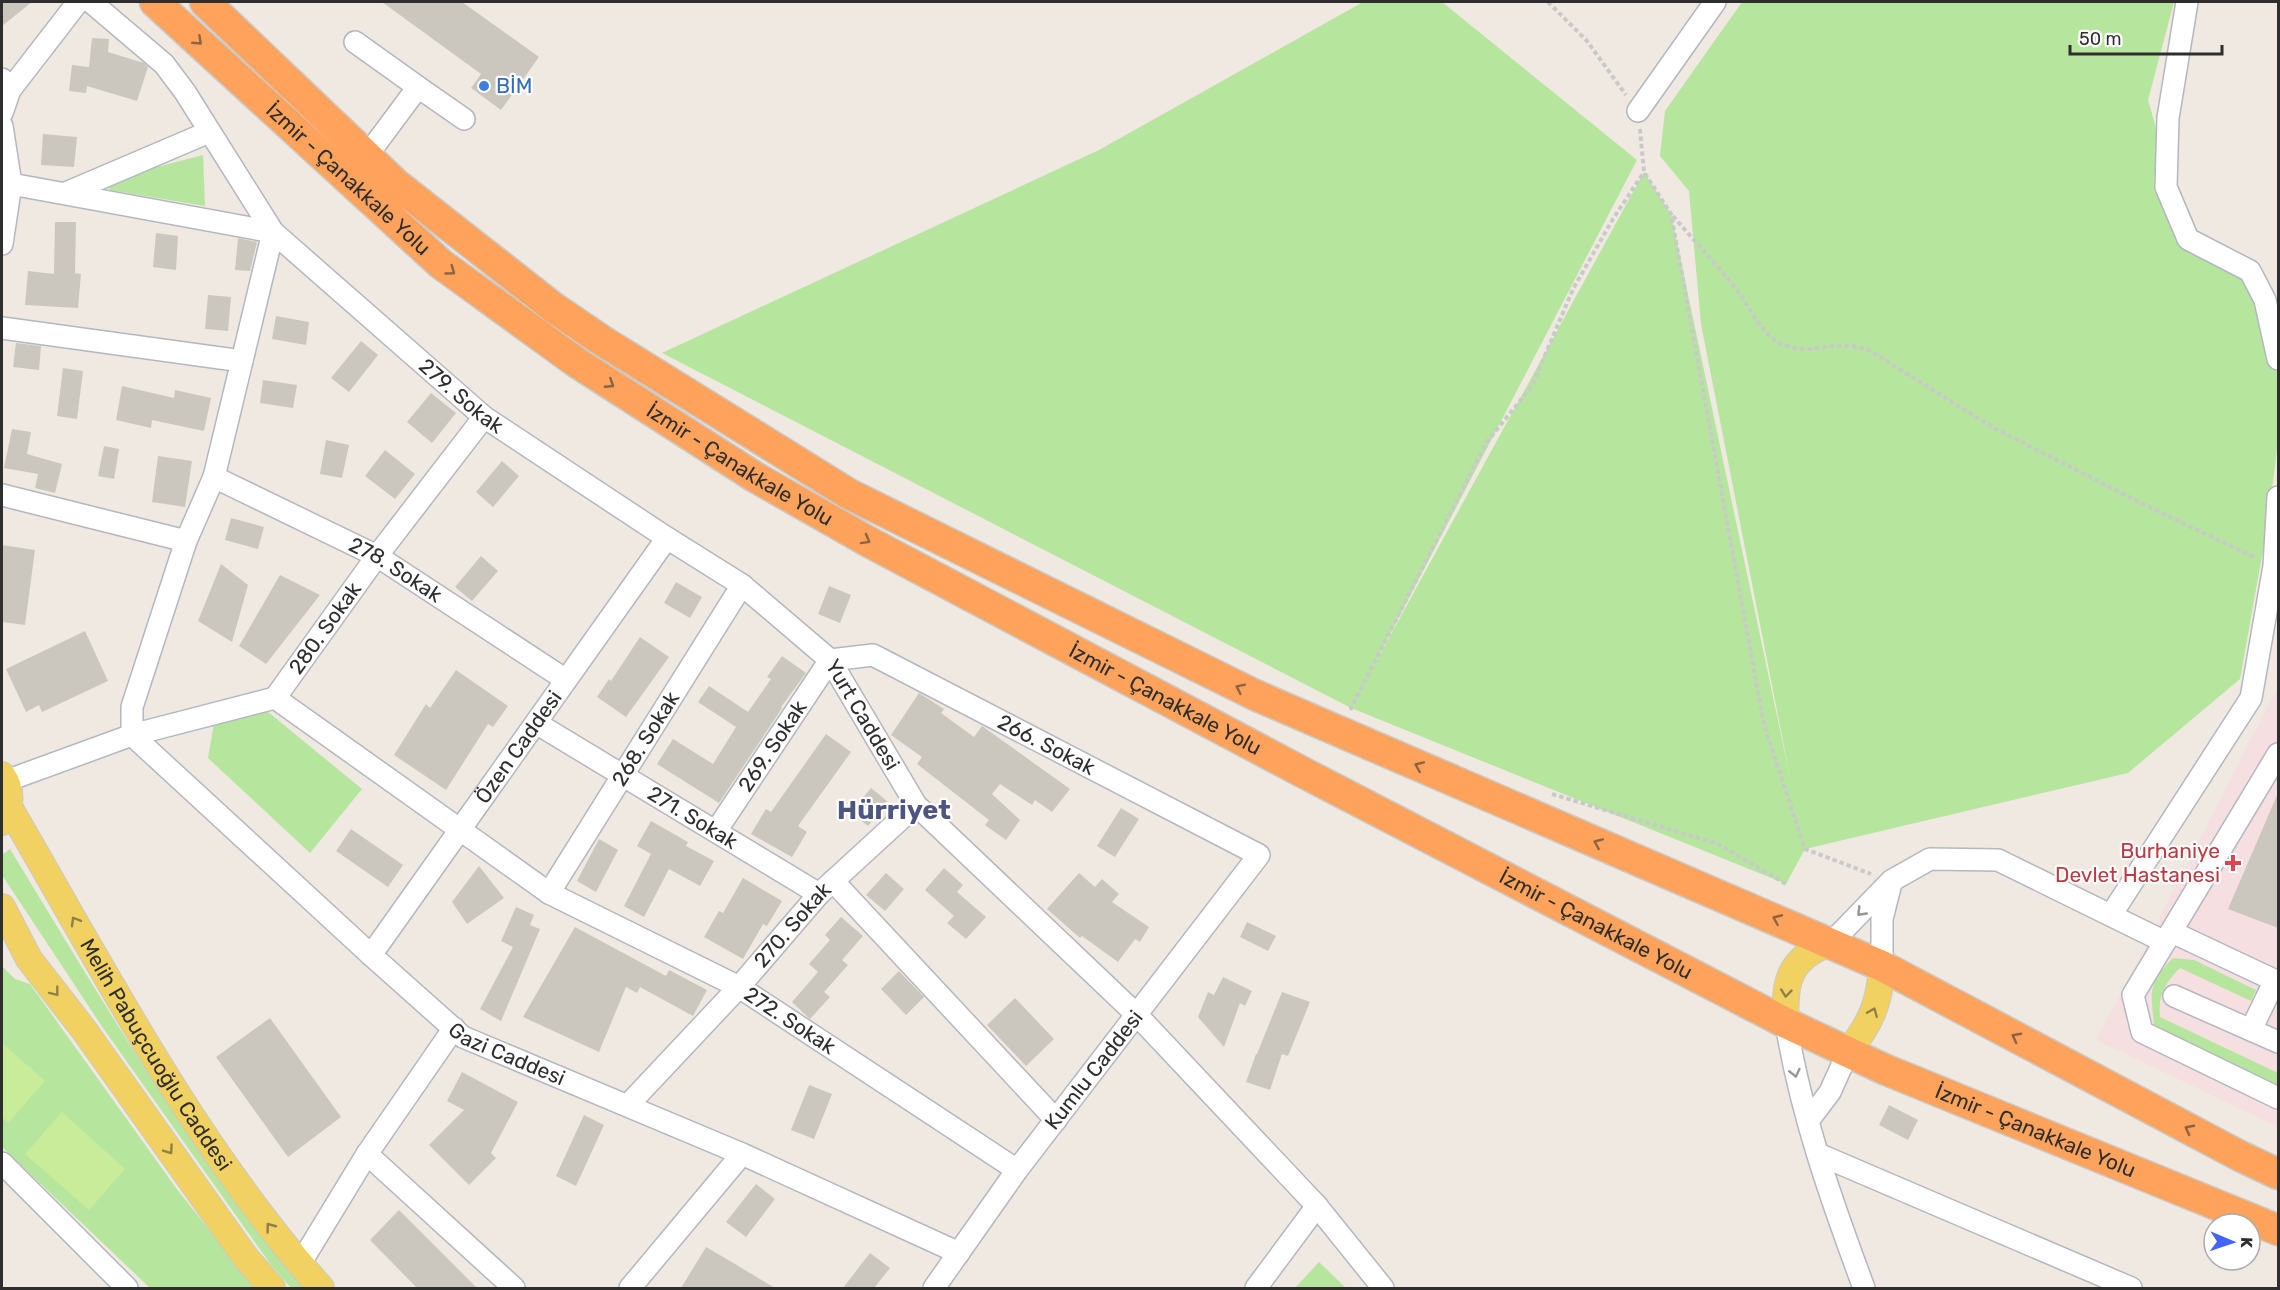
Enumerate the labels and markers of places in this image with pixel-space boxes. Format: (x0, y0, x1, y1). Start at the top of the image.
place label: BİM (496, 73, 532, 98)
marker: BİM (477, 79, 491, 93)
place label: Burhaniye Devlet Hastanesi (2055, 838, 2220, 887)
marker: Burhaniye Devlet Hastanesi (2224, 854, 2242, 872)

